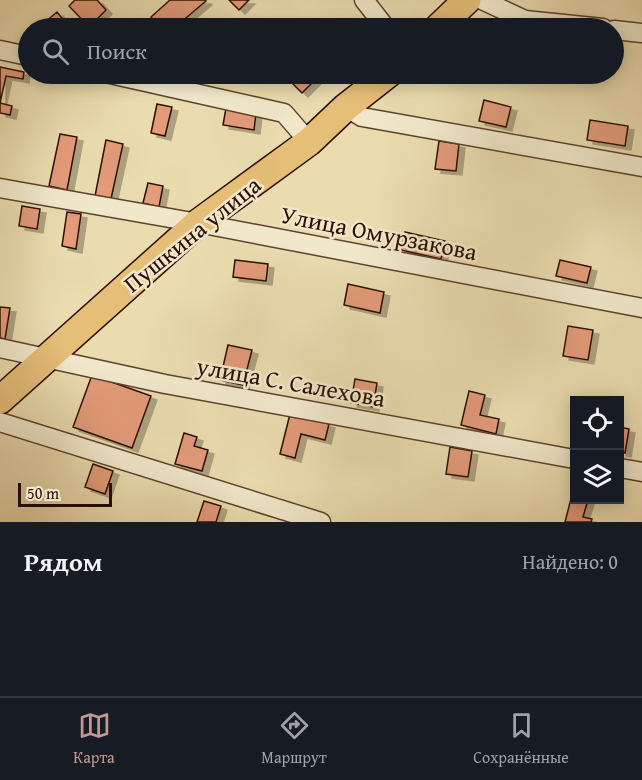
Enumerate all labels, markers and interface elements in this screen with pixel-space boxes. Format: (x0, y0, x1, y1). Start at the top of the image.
search box (18, 18, 624, 84)
icon: search (39, 35, 72, 68)
text: Поиск (87, 35, 147, 67)
street label: Пушкина улица (116, 167, 269, 300)
street label: Улица Омурзакова (278, 197, 481, 269)
street label: улица С. Салехова (193, 348, 389, 416)
map controls (570, 396, 624, 504)
button: locate (570, 396, 624, 450)
button: layers (570, 450, 624, 504)
scale bar (18, 480, 112, 508)
text: 50 m (27, 481, 59, 505)
text: Рядом (24, 542, 102, 581)
text: Найдено: 0 (522, 547, 618, 576)
tab: Карта (73, 709, 115, 769)
tab: Маршрут (261, 709, 327, 769)
tab: Сохранённые (473, 709, 569, 769)

